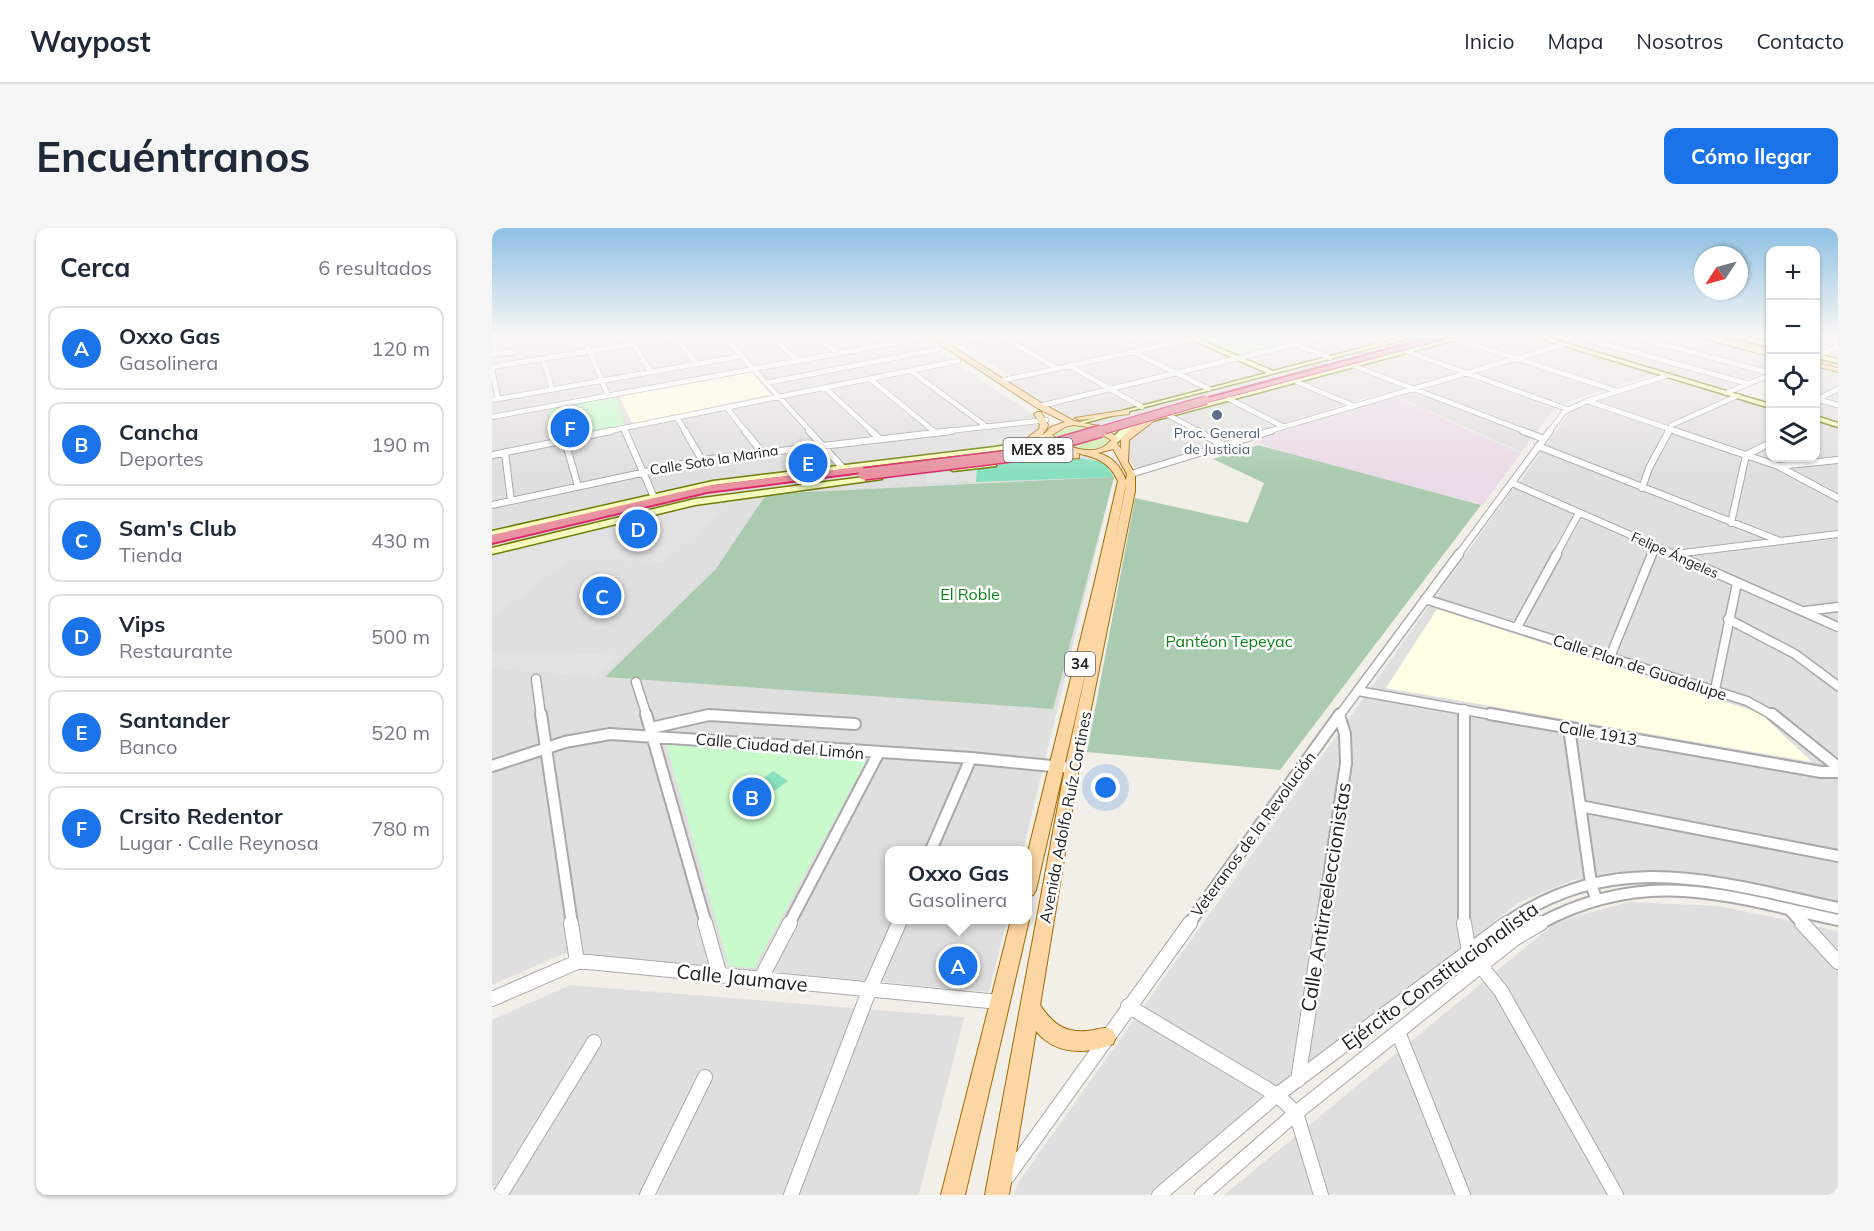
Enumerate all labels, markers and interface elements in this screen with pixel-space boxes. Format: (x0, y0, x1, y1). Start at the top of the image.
text: Waypost (30, 24, 151, 59)
text: Inicio (1464, 28, 1514, 54)
text: Mapa (1547, 28, 1603, 54)
text: Nosotros (1636, 28, 1723, 54)
text: Contacto (1756, 28, 1844, 54)
button: Cómo llegar (1664, 128, 1838, 184)
text: Encuéntranos (36, 130, 310, 183)
north arrow (1694, 246, 1748, 300)
map controls (1766, 246, 1820, 462)
button: + (1766, 246, 1820, 300)
text: Cerca (60, 251, 130, 284)
text: 6 resultados (318, 255, 432, 280)
button: − (1766, 300, 1820, 354)
text: Oxxo Gas (119, 322, 220, 350)
text: A (74, 336, 89, 361)
text: 120 m (371, 336, 430, 361)
text: Gasolinera (119, 350, 218, 375)
button: locate (1766, 354, 1820, 408)
pin: F (550, 406, 590, 450)
marker: Proc. General de Justicia (1210, 408, 1224, 422)
button: layers (1766, 408, 1820, 462)
text: Cancha (119, 418, 199, 446)
place label: Proc. General de Justicia (1174, 424, 1260, 458)
text: B (75, 432, 88, 457)
text: 190 m (371, 432, 430, 457)
road number: MEX 85 (1004, 438, 1072, 462)
pin: E (788, 440, 828, 486)
street label: Calle Soto la Marina (649, 441, 779, 479)
text: Deportes (119, 446, 204, 471)
pin: D (618, 506, 658, 552)
text: Sam's Club (119, 514, 237, 542)
text: C (75, 528, 88, 553)
text: 430 m (371, 528, 430, 553)
street label: Felipe Ángeles (1628, 528, 1722, 582)
text: Tienda (119, 542, 182, 567)
pin: C (582, 574, 622, 619)
park label: El Roble (940, 584, 1000, 604)
text: Vips (119, 610, 165, 638)
text: D (74, 624, 89, 649)
text: 500 m (371, 624, 430, 649)
street label: Calle Plan de Guadalupe (1550, 629, 1730, 705)
park label: Pantéon Tepeyac (1165, 631, 1293, 651)
text: Restaurante (119, 638, 233, 663)
road number: 34 (1065, 652, 1095, 676)
text: Santander (119, 706, 230, 734)
street label: Avenida Adolfo Ruíz Cortines (1035, 709, 1095, 925)
street label: Calle 1913 (1557, 716, 1639, 750)
text: E (76, 720, 87, 745)
text: 520 m (371, 720, 430, 745)
street label: Calle Ciudad del Limón (695, 729, 865, 763)
text: Banco (119, 734, 177, 759)
street label: Veteranos de la Revolución (1186, 747, 1320, 921)
your location (1091, 773, 1120, 802)
pin: B (732, 774, 772, 820)
street label: Calle Antirreeleccionistas (1295, 780, 1356, 1013)
text: Crsito Redentor (119, 802, 283, 830)
text: F (76, 816, 87, 841)
text: 780 m (371, 816, 430, 841)
text: Lugar · Calle Reynosa (119, 830, 319, 855)
popup (885, 846, 1032, 924)
text: Oxxo Gas (908, 859, 1009, 887)
text: Gasolinera (908, 887, 1007, 912)
street label: Ejército Constitucionalista (1336, 896, 1543, 1055)
pin: A (938, 944, 978, 988)
street label: Calle Jaumave (675, 958, 809, 997)

